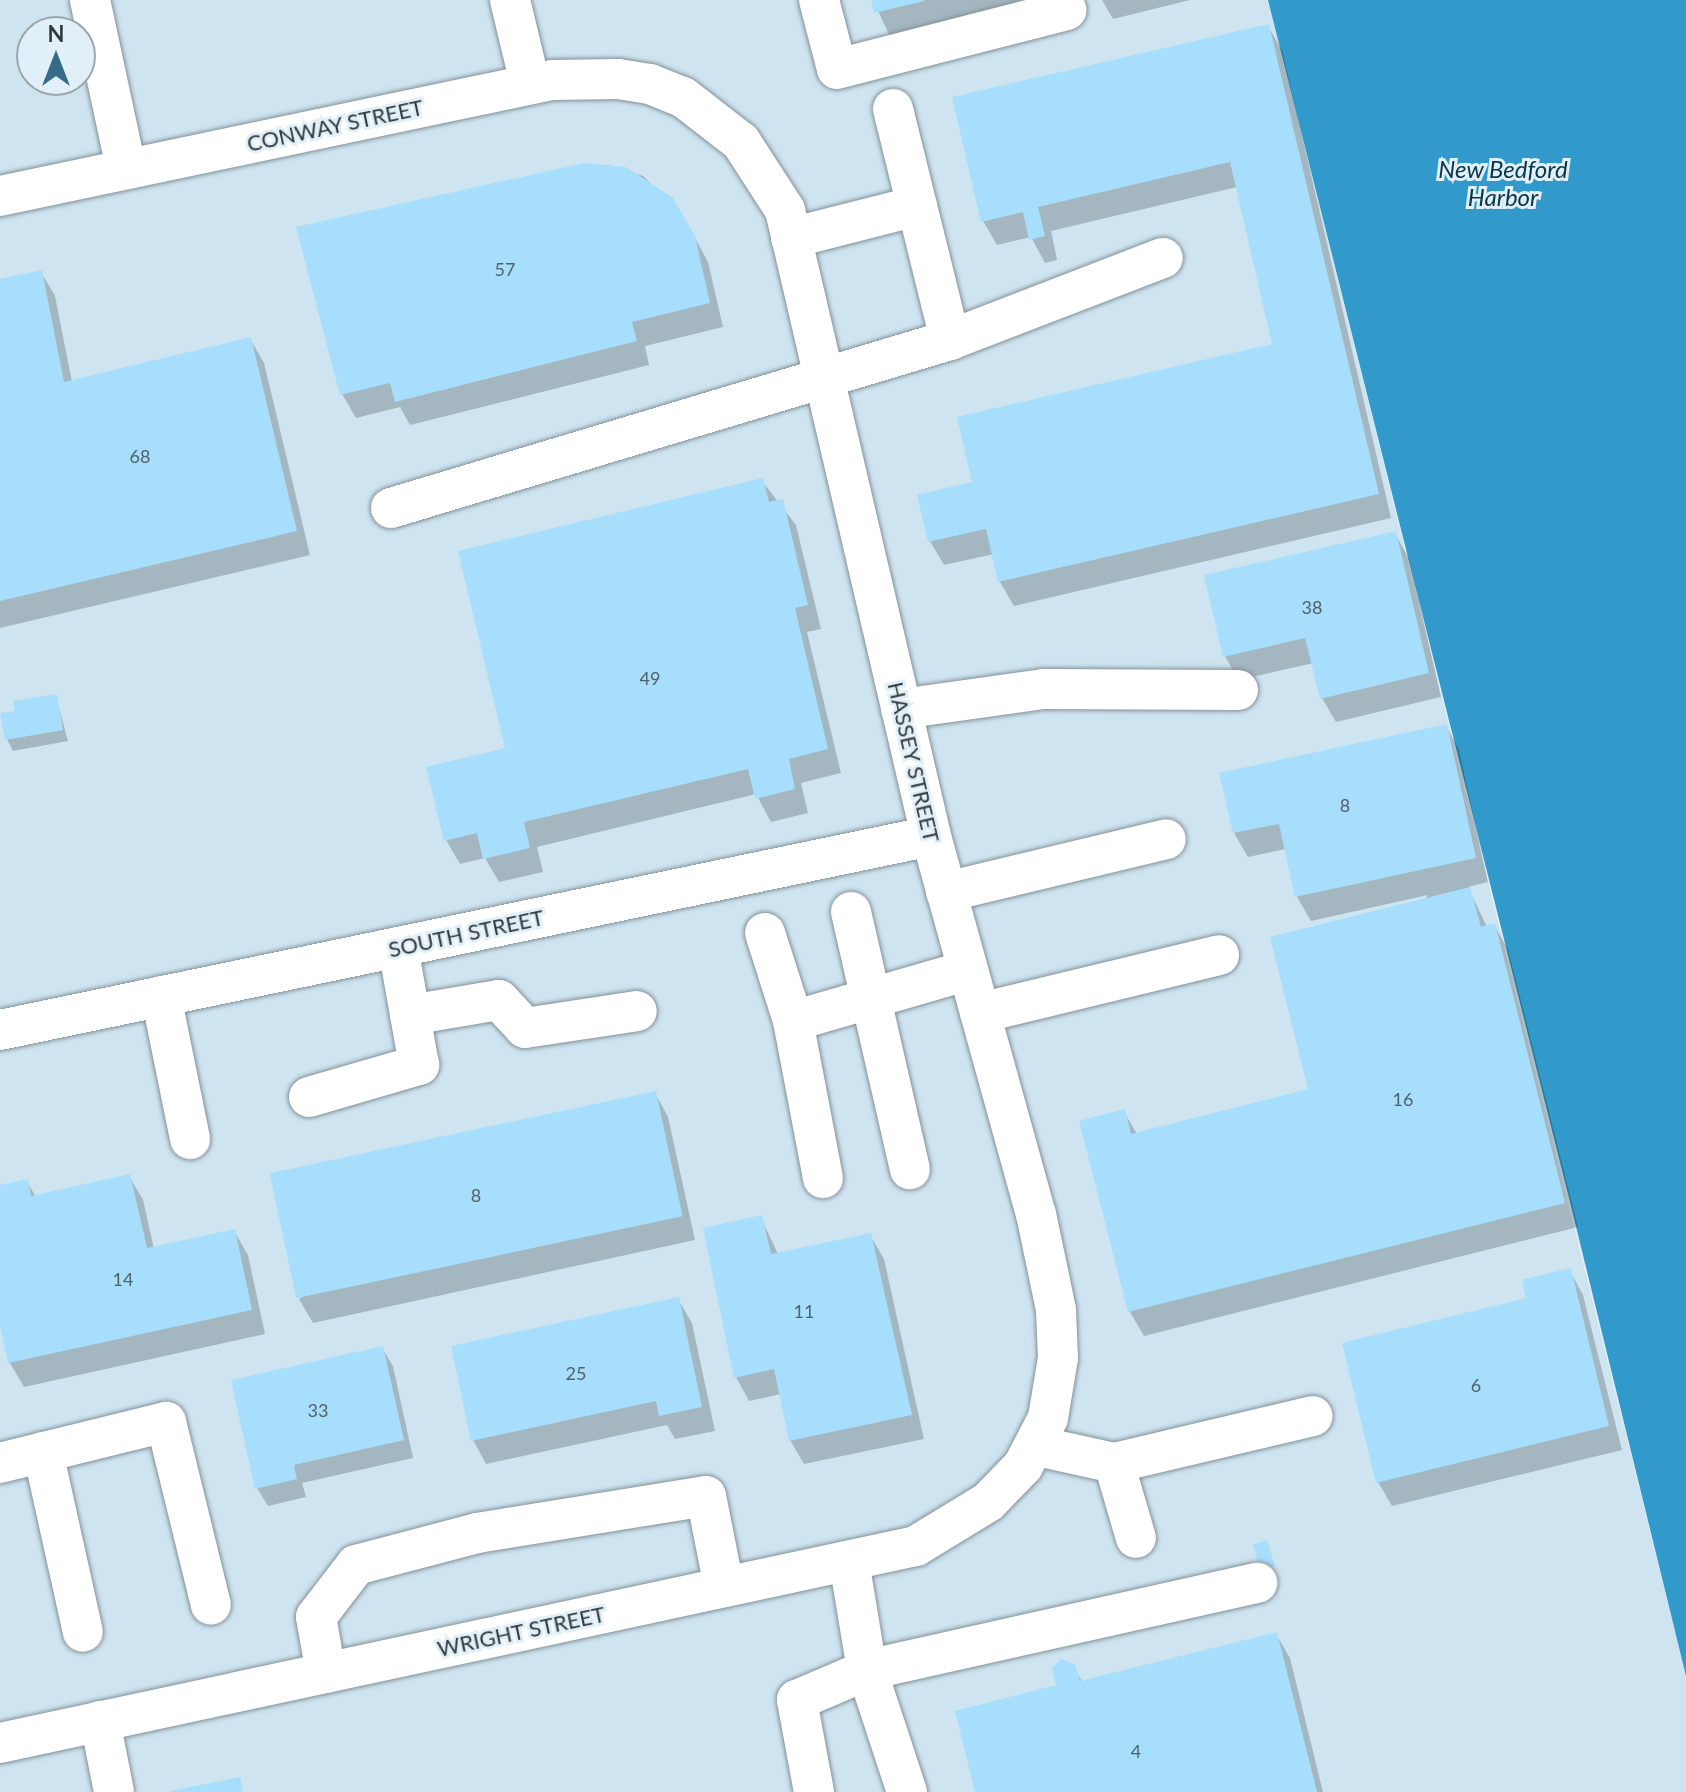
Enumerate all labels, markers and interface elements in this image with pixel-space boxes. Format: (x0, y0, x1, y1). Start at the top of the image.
north arrow (16, 16, 96, 96)
text: N (48, 20, 64, 47)
street label: CONWAY STREET (244, 93, 426, 157)
water label: New Bedford Harbor (1438, 155, 1568, 211)
house number: 57 (495, 258, 515, 280)
house number: 68 (130, 445, 150, 467)
house number: 38 (1302, 596, 1322, 618)
house number: 49 (640, 667, 660, 689)
street label: HASSEY STREET (883, 679, 945, 845)
house number: 8 (1340, 794, 1350, 816)
street label: SOUTH STREET (386, 904, 546, 962)
house number: 16 (1393, 1088, 1413, 1110)
house number: 8 (471, 1184, 481, 1206)
house number: 14 (113, 1268, 133, 1290)
house number: 11 (794, 1300, 814, 1322)
house number: 25 (566, 1362, 586, 1384)
house number: 6 (1471, 1374, 1481, 1396)
house number: 33 (308, 1399, 328, 1421)
street label: WRIGHT STREET (434, 1600, 608, 1662)
house number: 4 (1131, 1740, 1141, 1762)

